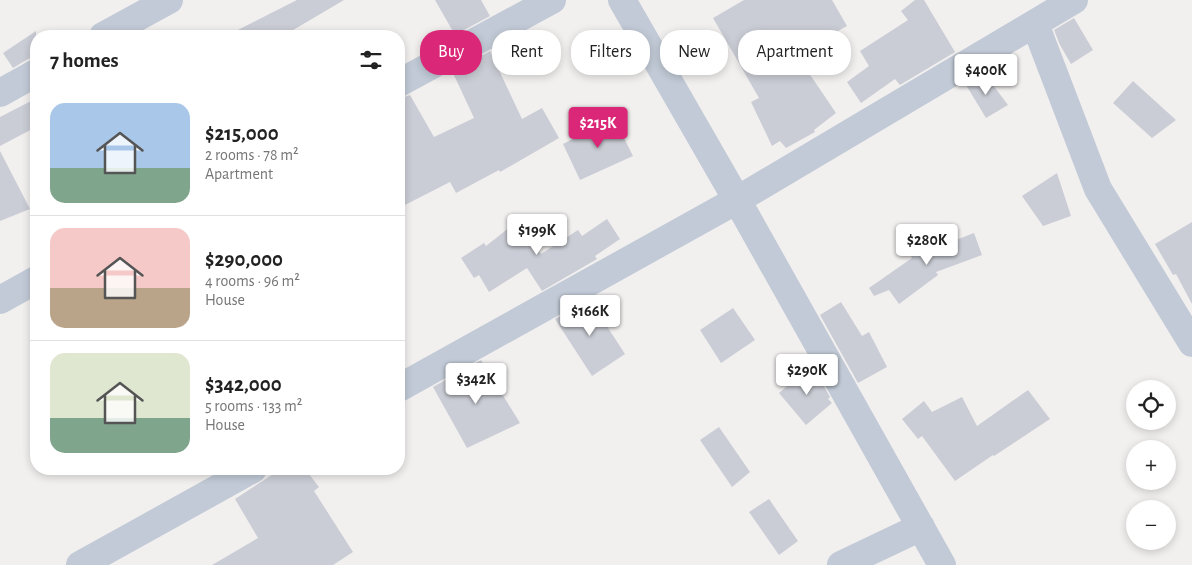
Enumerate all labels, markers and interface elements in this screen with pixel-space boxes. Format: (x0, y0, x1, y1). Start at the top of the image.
chip: Buy (420, 30, 482, 75)
chip: Rent (492, 30, 561, 75)
chip: Filters (571, 30, 650, 75)
chip: New (660, 30, 728, 75)
chip: Apartment (738, 30, 851, 75)
icon: filters (357, 46, 385, 74)
text: 7 homes (50, 50, 119, 71)
pin: $400K (951, 54, 1021, 96)
text: $400K (965, 62, 1007, 78)
pin: $215K (563, 106, 633, 149)
text: $215K (580, 115, 616, 131)
icon: home (90, 123, 150, 183)
text: $215,000 (205, 123, 279, 144)
text: 2 rooms · 78 m² (205, 147, 299, 163)
text: Apartment (205, 166, 273, 182)
pin: $199K (502, 214, 572, 256)
text: $199K (518, 222, 556, 238)
pin: $280K (892, 224, 962, 266)
text: $280K (907, 232, 947, 248)
icon: home (90, 248, 150, 308)
text: $290,000 (205, 249, 283, 270)
text: 4 rooms · 96 m² (205, 273, 300, 289)
text: House (205, 292, 245, 308)
pin: $166K (555, 294, 625, 337)
text: $166K (571, 303, 609, 319)
pin: $290K (772, 354, 842, 396)
pin: $342K (441, 362, 511, 405)
text: $290K (787, 362, 827, 378)
text: $342K (456, 371, 496, 387)
icon: home (90, 373, 150, 433)
text: $342,000 (205, 374, 282, 395)
map controls (1126, 380, 1176, 550)
button: locate (1126, 380, 1176, 430)
text: 5 rooms · 133 m² (205, 398, 302, 414)
text: House (205, 417, 245, 433)
button: + (1126, 440, 1176, 490)
button: − (1126, 500, 1176, 550)

